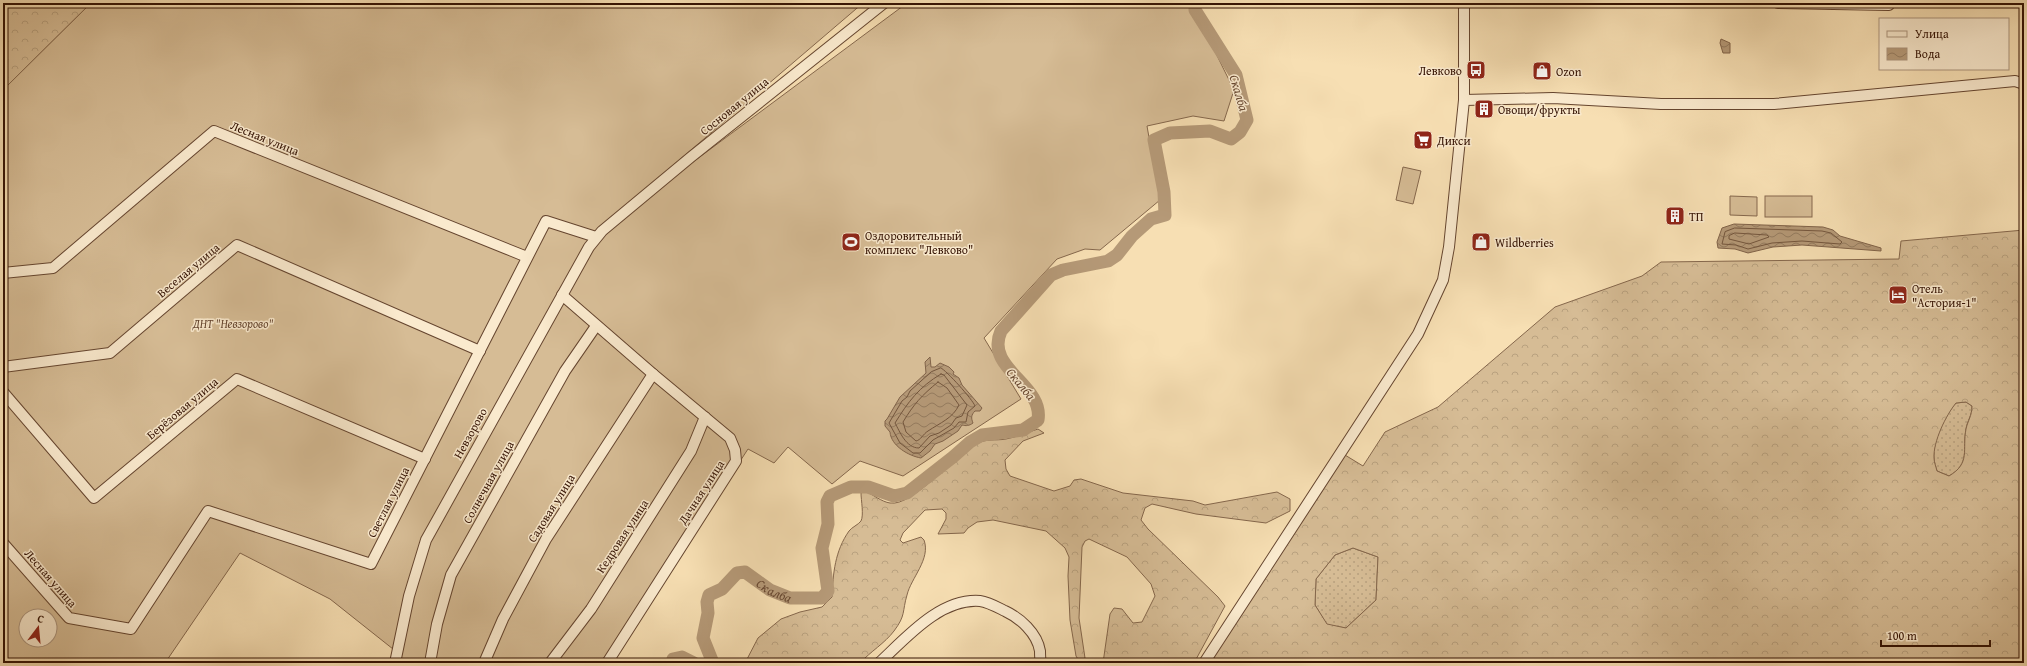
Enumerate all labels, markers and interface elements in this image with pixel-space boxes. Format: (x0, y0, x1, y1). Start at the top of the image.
legend (1879, 18, 2009, 70)
text: Улица (1915, 25, 1949, 42)
text: Вода (1915, 45, 1940, 62)
bus stop icon: Левково (1465, 59, 1487, 81)
shop icon: Ozon (1531, 60, 1553, 82)
place label: Левково (1419, 62, 1462, 79)
place label: Ozon (1556, 63, 1582, 80)
water label: Скалба (1224, 72, 1254, 114)
street label: Сосновая улица (696, 73, 772, 139)
building icon: Овощи/фрукты (1473, 98, 1495, 120)
place label: Овощи/фрукты (1498, 101, 1581, 118)
street label: Лесная улица (228, 117, 302, 160)
supermarket icon: Дикси (1412, 129, 1434, 151)
place label: Дикси (1436, 132, 1471, 149)
building icon: ТП (1664, 205, 1686, 227)
place label: ТП (1689, 208, 1704, 225)
place label: Оздоровительный комплекс "Левково" (865, 227, 973, 258)
sports icon: Оздоровительный комплекс "Левково" (840, 231, 862, 253)
shop icon: Wildberries (1470, 231, 1492, 253)
place label: Wildberries (1495, 234, 1554, 251)
street label: Веселая улица (153, 239, 223, 301)
place label: Отель "Астория-1" (1912, 280, 1977, 311)
hotel icon: Отель "Астория-1" (1887, 284, 1909, 306)
park label: ДНТ "Невзорово" (192, 315, 273, 332)
water label: Скалба (1002, 364, 1040, 404)
street label: Берёзовая улица (143, 373, 222, 443)
street label: Невзорово (449, 405, 491, 461)
street label: Солнечная улица (458, 437, 518, 526)
street label: Дачная улица (673, 456, 728, 528)
street label: Светлая улица (363, 463, 413, 540)
street label: Садовая улица (523, 470, 579, 545)
street label: Кедровая улица (592, 496, 652, 576)
street label: Лесная улица (21, 545, 81, 611)
water label: Скалба (753, 574, 795, 607)
north arrow (18, 608, 58, 648)
text: С (36, 610, 46, 627)
scale bar (1881, 622, 1990, 648)
text: 100 m (1887, 627, 1917, 644)

